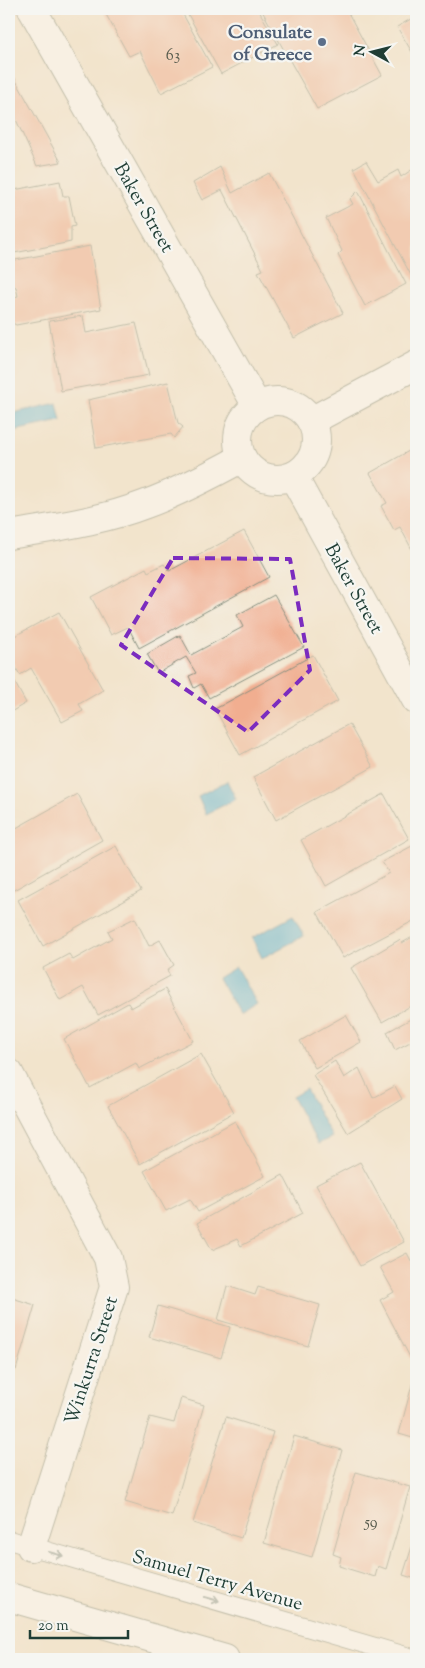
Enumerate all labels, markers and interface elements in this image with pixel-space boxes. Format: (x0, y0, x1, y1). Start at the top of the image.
place label: Consulate of Greece (228, 20, 312, 69)
north arrow (348, 28, 398, 78)
marker: Consulate of Greece (316, 36, 328, 48)
text: N (350, 44, 372, 57)
house number: 63 (166, 45, 180, 68)
street label: Baker Street (106, 158, 180, 259)
street label: Baker Street (317, 539, 389, 640)
street label: Winkurra Street (59, 1293, 126, 1429)
house number: 59 (363, 1512, 378, 1535)
street label: Samuel Terry Avenue (129, 1544, 306, 1619)
one-way arrow (47, 1549, 63, 1559)
one-way arrow (203, 1595, 219, 1605)
scale bar (30, 1608, 128, 1640)
text: 20 m (38, 1616, 69, 1637)

